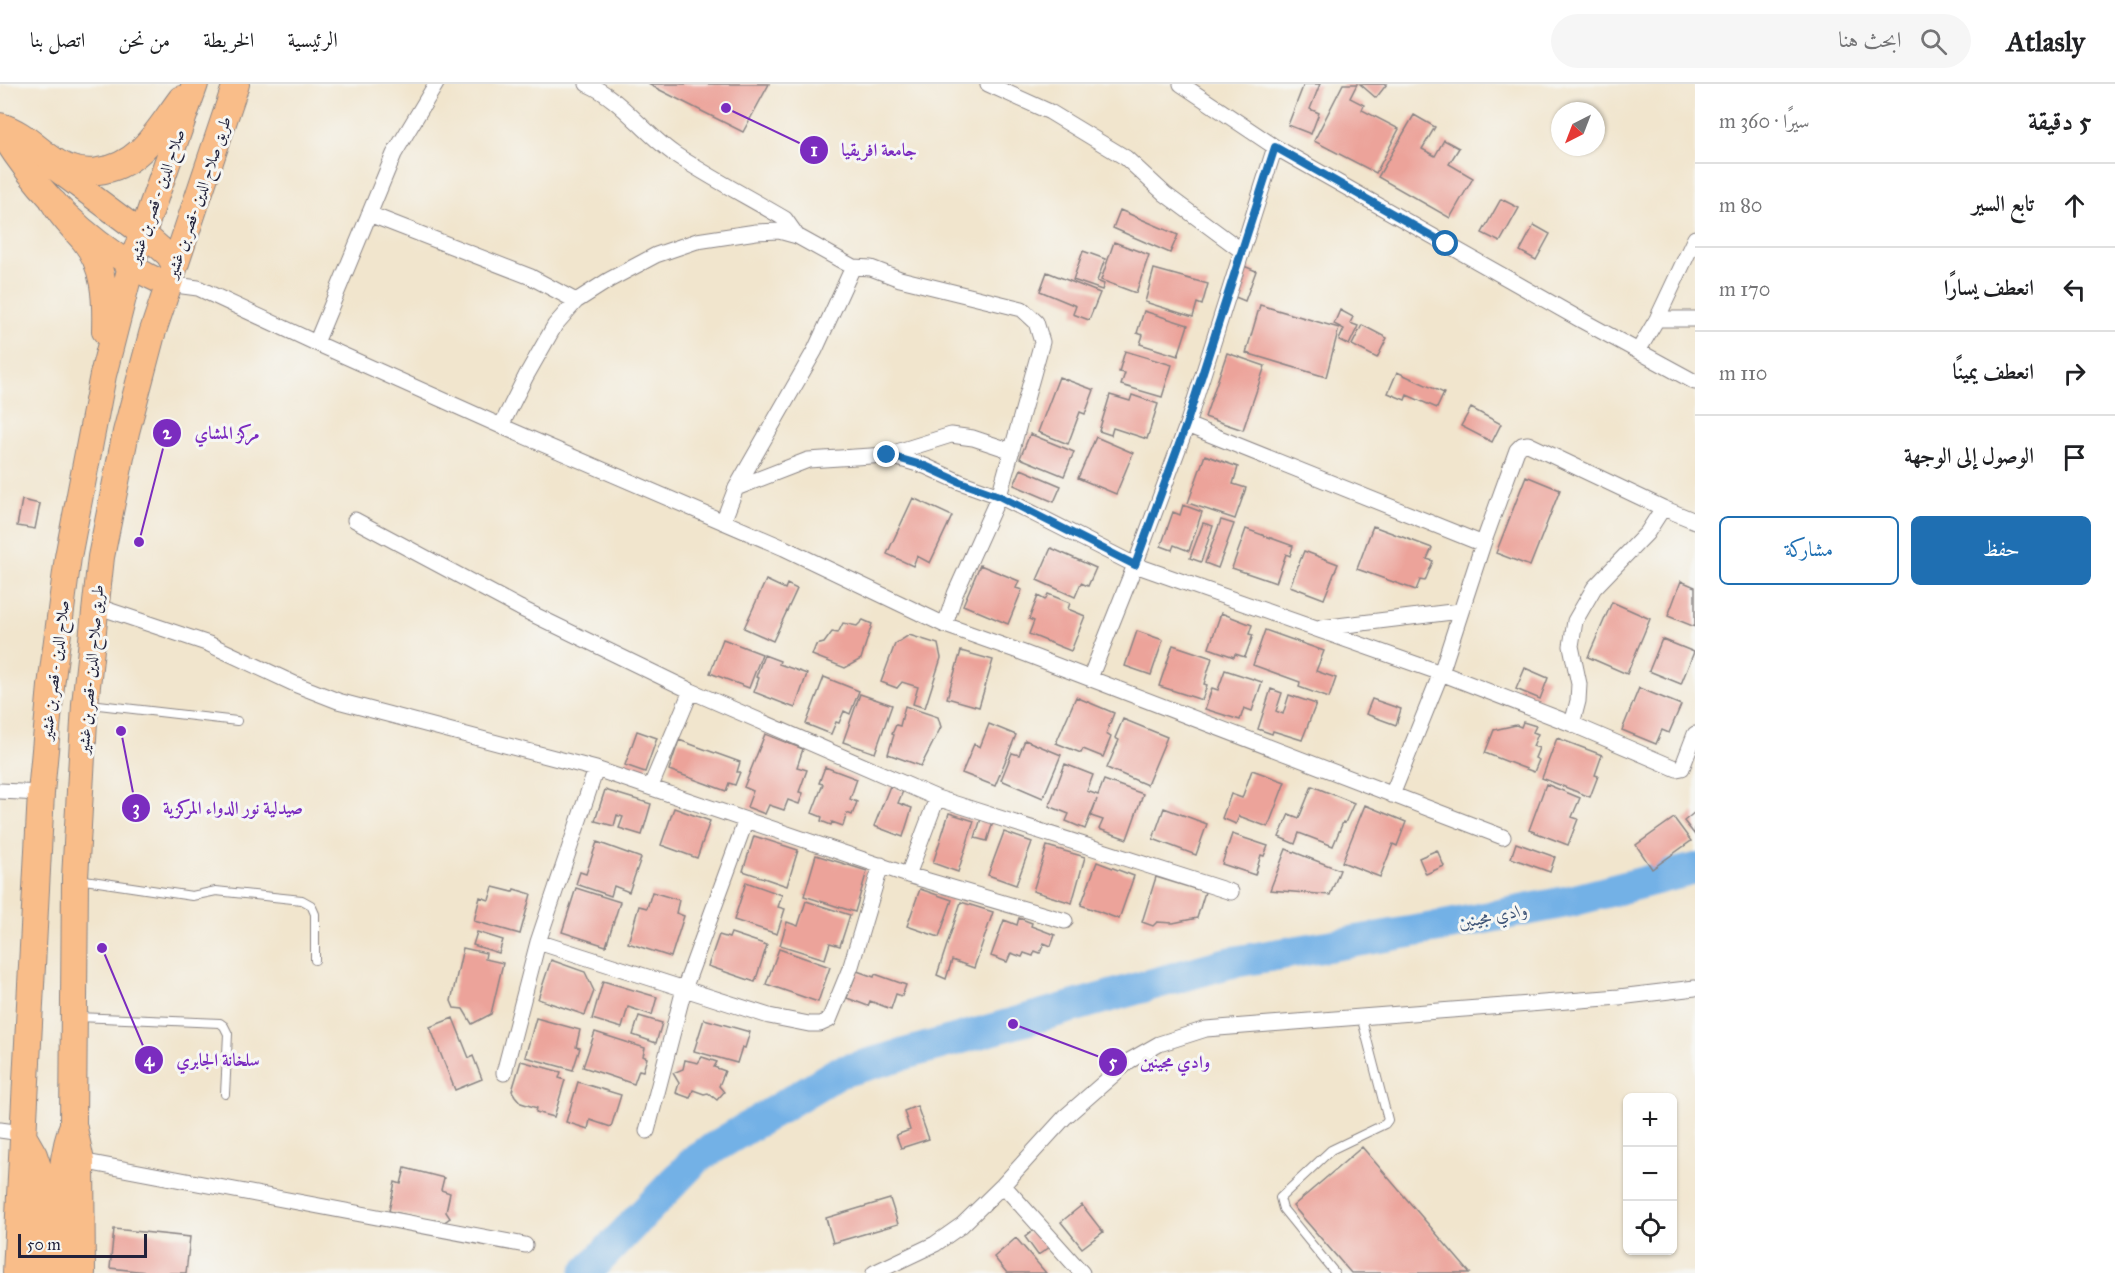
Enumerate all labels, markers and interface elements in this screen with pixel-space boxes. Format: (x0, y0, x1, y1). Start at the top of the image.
search box (1551, 14, 1971, 68)
text: Atlasly (2007, 24, 2085, 59)
icon: search (1917, 25, 1950, 58)
text: ابحث هنا (1838, 26, 1902, 53)
text: اتصل بنا (30, 27, 85, 53)
text: من نحن (118, 27, 170, 53)
text: الخريطة (203, 27, 254, 53)
text: الرئيسية (287, 27, 338, 53)
north arrow (1551, 102, 1605, 156)
text: 5 دقيقة (2028, 105, 2091, 137)
text: سيرًا · 360 m (1719, 109, 1810, 133)
street label: طريق صلاح الدين -قصر بن غشير (161, 114, 240, 284)
street label: صلاح الدين - قصر بن غشير (124, 127, 193, 269)
callout: جامعة افريقيا (799, 132, 928, 168)
text: 1 (810, 139, 818, 161)
text: جامعة افريقيا (841, 139, 917, 162)
icon: ahead (2058, 189, 2091, 222)
text: تابع السير (1972, 190, 2034, 217)
text: 80 m (1719, 193, 1762, 217)
route start (1432, 230, 1458, 256)
icon: left (2058, 273, 2091, 306)
text: انعطف يسارًا (1944, 274, 2034, 301)
text: 170 m (1719, 277, 1770, 301)
icon: right (2058, 357, 2091, 390)
text: انعطف يمينًا (1953, 358, 2034, 385)
text: 110 m (1719, 361, 1767, 385)
callout: مركز المشاي (152, 415, 271, 451)
text: 2 (163, 422, 173, 444)
text: مركز المشاي (194, 422, 260, 448)
route end (873, 441, 899, 467)
icon: arrive (2058, 441, 2091, 474)
text: الوصول إلى الوجهة (1904, 442, 2034, 469)
button: مشاركة (1719, 516, 1899, 585)
button: حفظ (1911, 516, 2091, 585)
street label: طريق صلاح الدين -قصر بن غشير (73, 584, 112, 757)
street label: صلاح الدين - قصر بن غشير (36, 599, 77, 744)
callout: صيدلية نور الدواء المركزية (121, 790, 316, 826)
text: 3 (132, 797, 140, 820)
text: صيدلية نور الدواء المركزية (163, 797, 303, 820)
water label: وادي مجينين (1456, 898, 1530, 937)
callout: سلخانة الجابري (134, 1042, 272, 1078)
callout: وادي مجينين (1098, 1044, 1222, 1080)
text: 4 (144, 1049, 155, 1072)
text: سلخانة الجابري (176, 1049, 260, 1075)
text: 5 (1109, 1051, 1118, 1073)
text: وادي مجينين (1140, 1051, 1210, 1077)
map controls (1623, 1093, 1677, 1255)
button: + (1623, 1093, 1677, 1147)
button: − (1623, 1147, 1677, 1201)
button: locate (1623, 1201, 1677, 1255)
scale bar (18, 1231, 147, 1258)
text: 50 m (27, 1235, 61, 1254)

